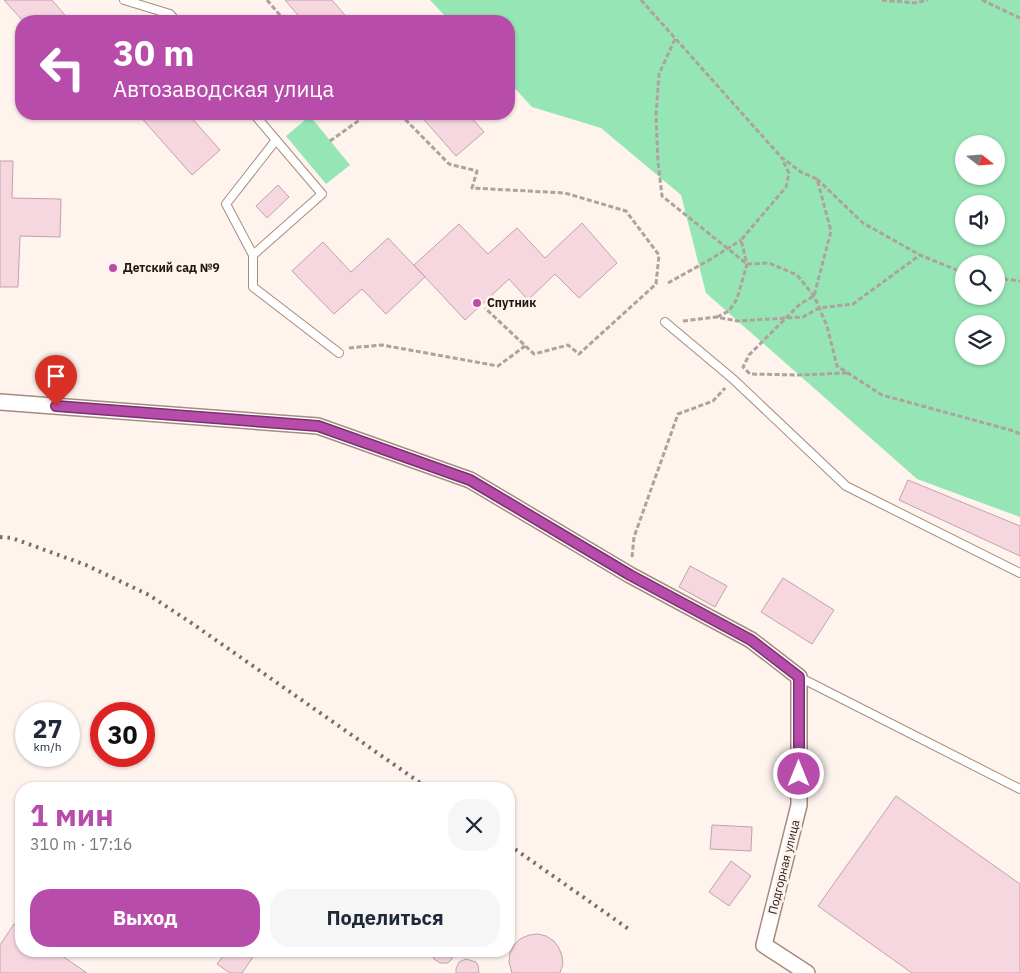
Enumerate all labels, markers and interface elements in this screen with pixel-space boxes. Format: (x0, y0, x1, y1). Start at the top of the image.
text: 30 m (113, 30, 195, 76)
icon: left (30, 35, 95, 100)
text: Автозаводская улица (113, 74, 334, 103)
north arrow (955, 135, 1005, 185)
map controls (955, 135, 1005, 365)
button: sound (955, 195, 1005, 245)
button: search (955, 255, 1005, 305)
place label: Детский сад №9 (123, 260, 220, 275)
marker: Детский сад №9 (107, 262, 119, 274)
place label: Спутник (487, 295, 536, 310)
marker: Спутник (471, 297, 483, 309)
button: layers (955, 315, 1005, 365)
pin (35, 355, 77, 406)
icon: arrive (42, 362, 70, 390)
speed limit sign: 30 (90, 702, 155, 767)
text: 27 (32, 712, 63, 745)
text: km/h (33, 739, 62, 754)
position arrow (772, 747, 824, 799)
text: 1 мин (30, 795, 114, 834)
button: close (448, 799, 500, 851)
street label: Подгорная улица (765, 818, 803, 916)
text: 310 m · 17:16 (30, 834, 132, 854)
button: Выход (30, 889, 260, 947)
button: Поделиться (270, 889, 500, 947)

